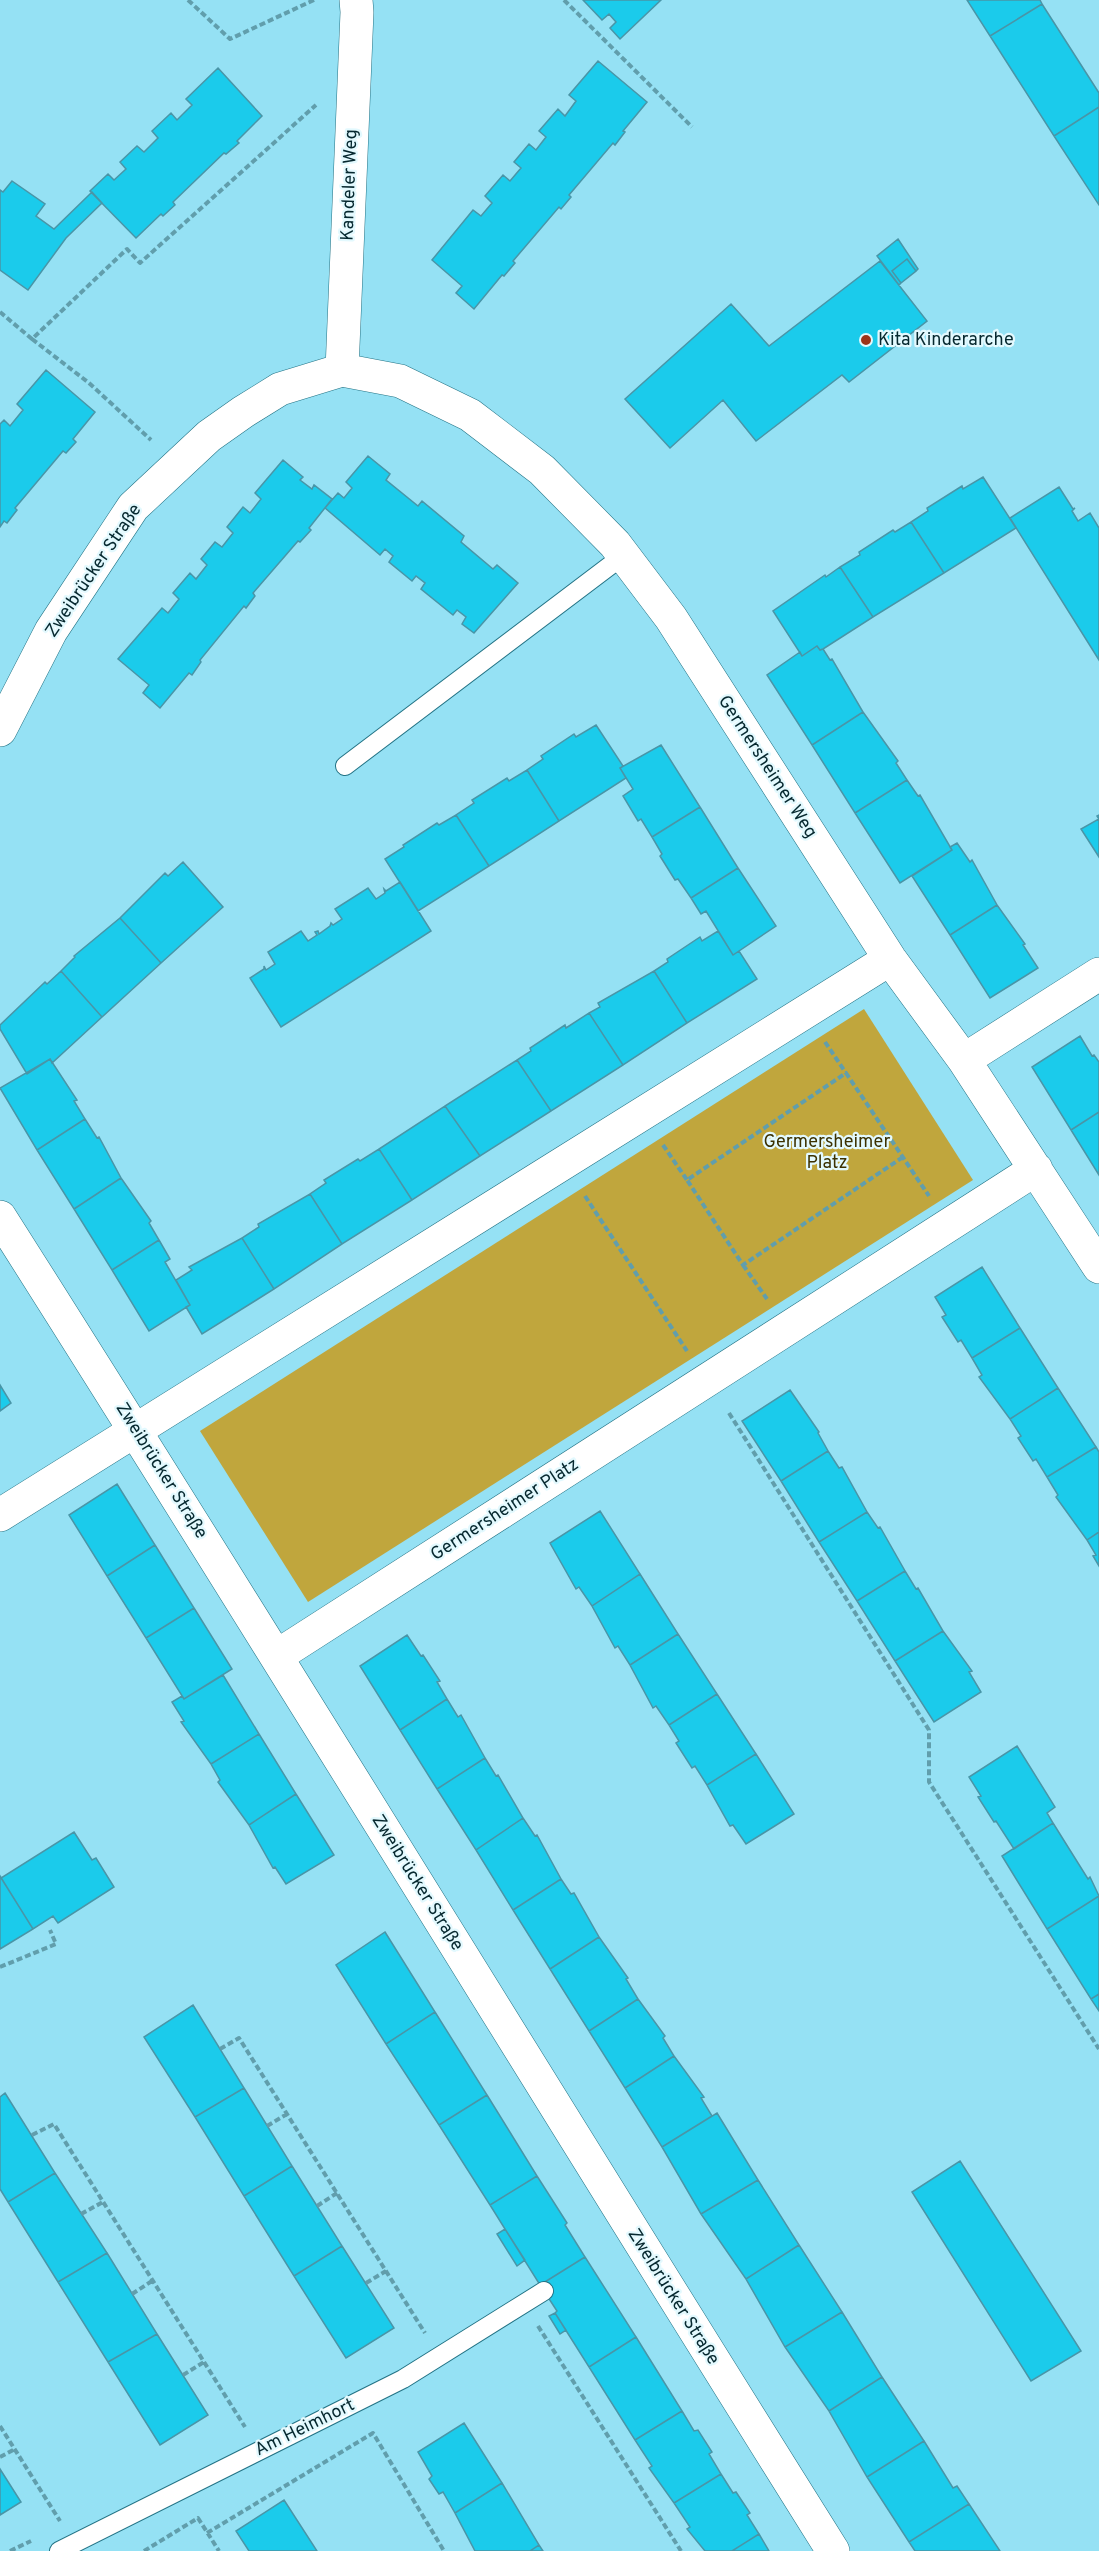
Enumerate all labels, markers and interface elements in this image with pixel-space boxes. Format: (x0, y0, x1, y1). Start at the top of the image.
street label: Kandeler Weg (337, 129, 363, 241)
place label: Kita Kinderarche (878, 329, 1014, 352)
marker: Kita Kinderarche (859, 333, 873, 347)
street label: Zweibrücker Straße (41, 500, 147, 642)
street label: Germersheimer Weg (712, 691, 822, 843)
park label: Germersheimer Platz (764, 1131, 890, 1175)
street label: Zweibrücker Straße (110, 1399, 212, 1543)
street label: Germersheimer Platz (427, 1453, 583, 1567)
street label: Zweibrücker Straße (366, 1811, 468, 1955)
street label: Zweibrücker Straße (622, 2225, 724, 2369)
street label: Am Heimhort (251, 2394, 359, 2462)

